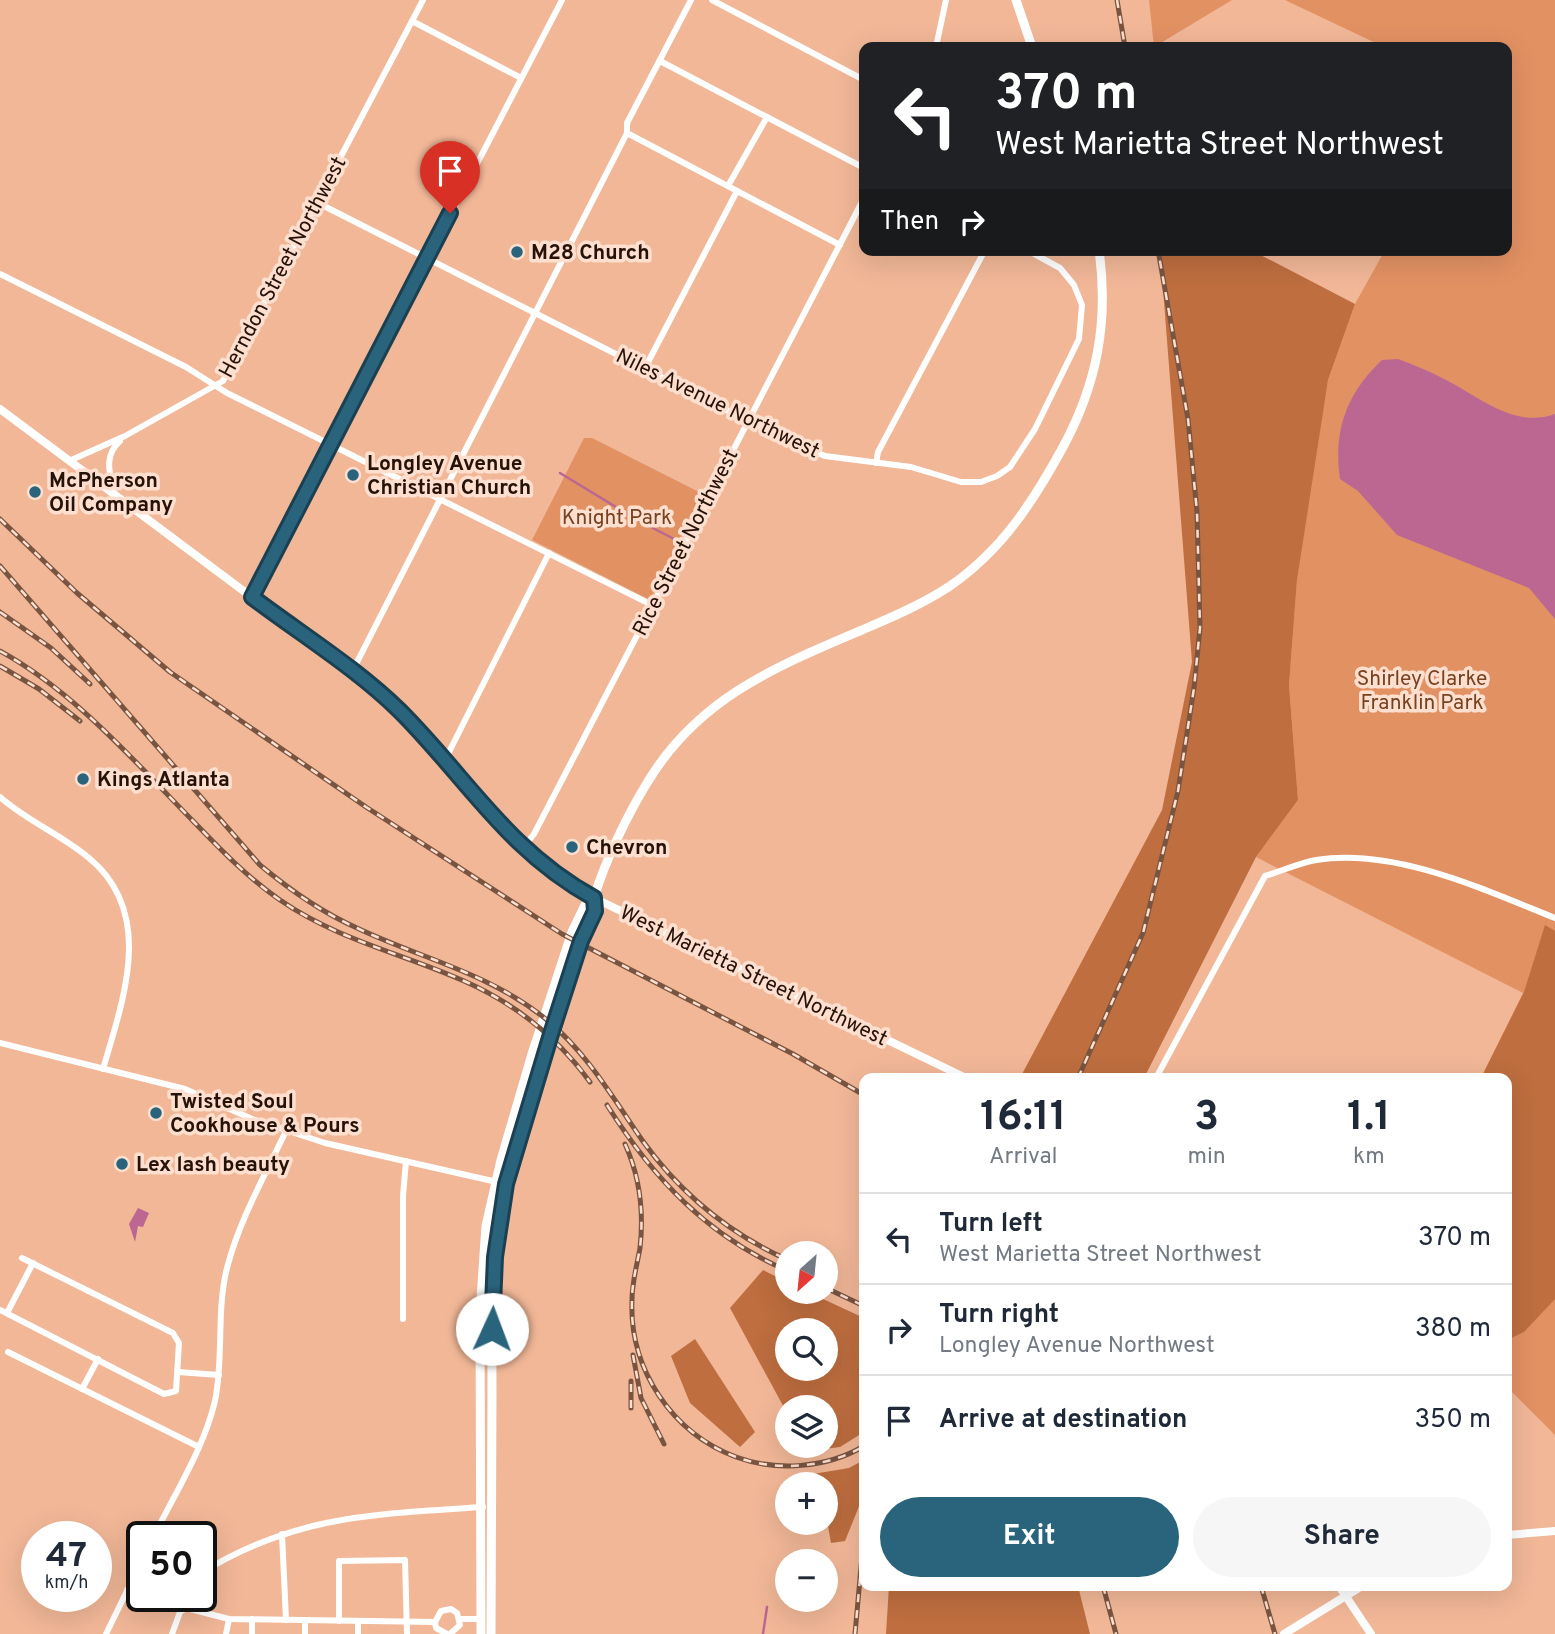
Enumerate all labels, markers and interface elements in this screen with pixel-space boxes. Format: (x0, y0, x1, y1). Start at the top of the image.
text: 370 m (995, 65, 1137, 127)
icon: left (880, 70, 971, 161)
text: West Marietta Street Northwest (995, 126, 1444, 166)
pin (420, 141, 480, 213)
street label: Herndon Street Northwest (213, 152, 353, 383)
icon: arrive (431, 152, 469, 190)
icon: right (953, 203, 991, 241)
text: Then (880, 206, 939, 239)
place label: M28 Church (531, 240, 650, 267)
marker: M28 Church (509, 244, 525, 260)
street label: Niles Avenue Northwest (611, 343, 824, 465)
street label: Rice Street Northwest (627, 445, 745, 641)
place label: Longley Avenue Christian Church (367, 451, 531, 502)
marker: Longley Avenue Christian Church (345, 467, 361, 483)
place label: McPherson Oil Company (49, 468, 173, 519)
marker: McPherson Oil Company (27, 484, 43, 500)
park label: Knight Park (562, 505, 672, 532)
park label: Shirley Clarke Franklin Park (1357, 666, 1487, 717)
place label: Kings Atlanta (97, 767, 230, 794)
marker: Kings Atlanta (75, 771, 91, 787)
place label: Chevron (586, 835, 667, 862)
marker: Chevron (564, 839, 580, 855)
street label: West Marietta Street Northwest (615, 900, 892, 1053)
place label: Twisted Soul Cookhouse & Pours (170, 1089, 360, 1140)
text: 16:11 (980, 1092, 1066, 1145)
text: 3 (1194, 1092, 1219, 1145)
text: 1.1 (1347, 1092, 1391, 1145)
marker: Twisted Soul Cookhouse & Pours (148, 1105, 164, 1121)
text: Arrival (989, 1143, 1058, 1172)
text: min (1188, 1143, 1226, 1172)
text: km (1353, 1143, 1385, 1172)
place label: Lex lash beauty (136, 1152, 290, 1179)
marker: Lex lash beauty (114, 1156, 130, 1172)
text: Turn left (939, 1208, 1043, 1241)
icon: left (880, 1220, 918, 1258)
text: 370 m (1418, 1222, 1491, 1255)
north arrow (775, 1241, 838, 1304)
map controls (775, 1241, 838, 1612)
text: West Marietta Street Northwest (939, 1241, 1262, 1270)
position arrow (455, 1292, 529, 1366)
text: Turn right (939, 1299, 1059, 1332)
icon: right (880, 1311, 918, 1349)
text: 380 m (1415, 1313, 1491, 1346)
button: search (775, 1318, 838, 1381)
text: Longley Avenue Northwest (939, 1332, 1215, 1361)
button: layers (775, 1395, 838, 1458)
icon: arrive (880, 1402, 918, 1440)
text: Arrive at destination (939, 1404, 1187, 1437)
text: 350 m (1414, 1404, 1491, 1437)
button: + (775, 1472, 838, 1535)
button: Exit (880, 1497, 1179, 1577)
button: Share (1193, 1497, 1491, 1577)
speed limit sign: 50 (126, 1521, 217, 1612)
text: 47 (46, 1535, 87, 1579)
button: − (775, 1549, 838, 1612)
text: km/h (45, 1572, 88, 1595)

